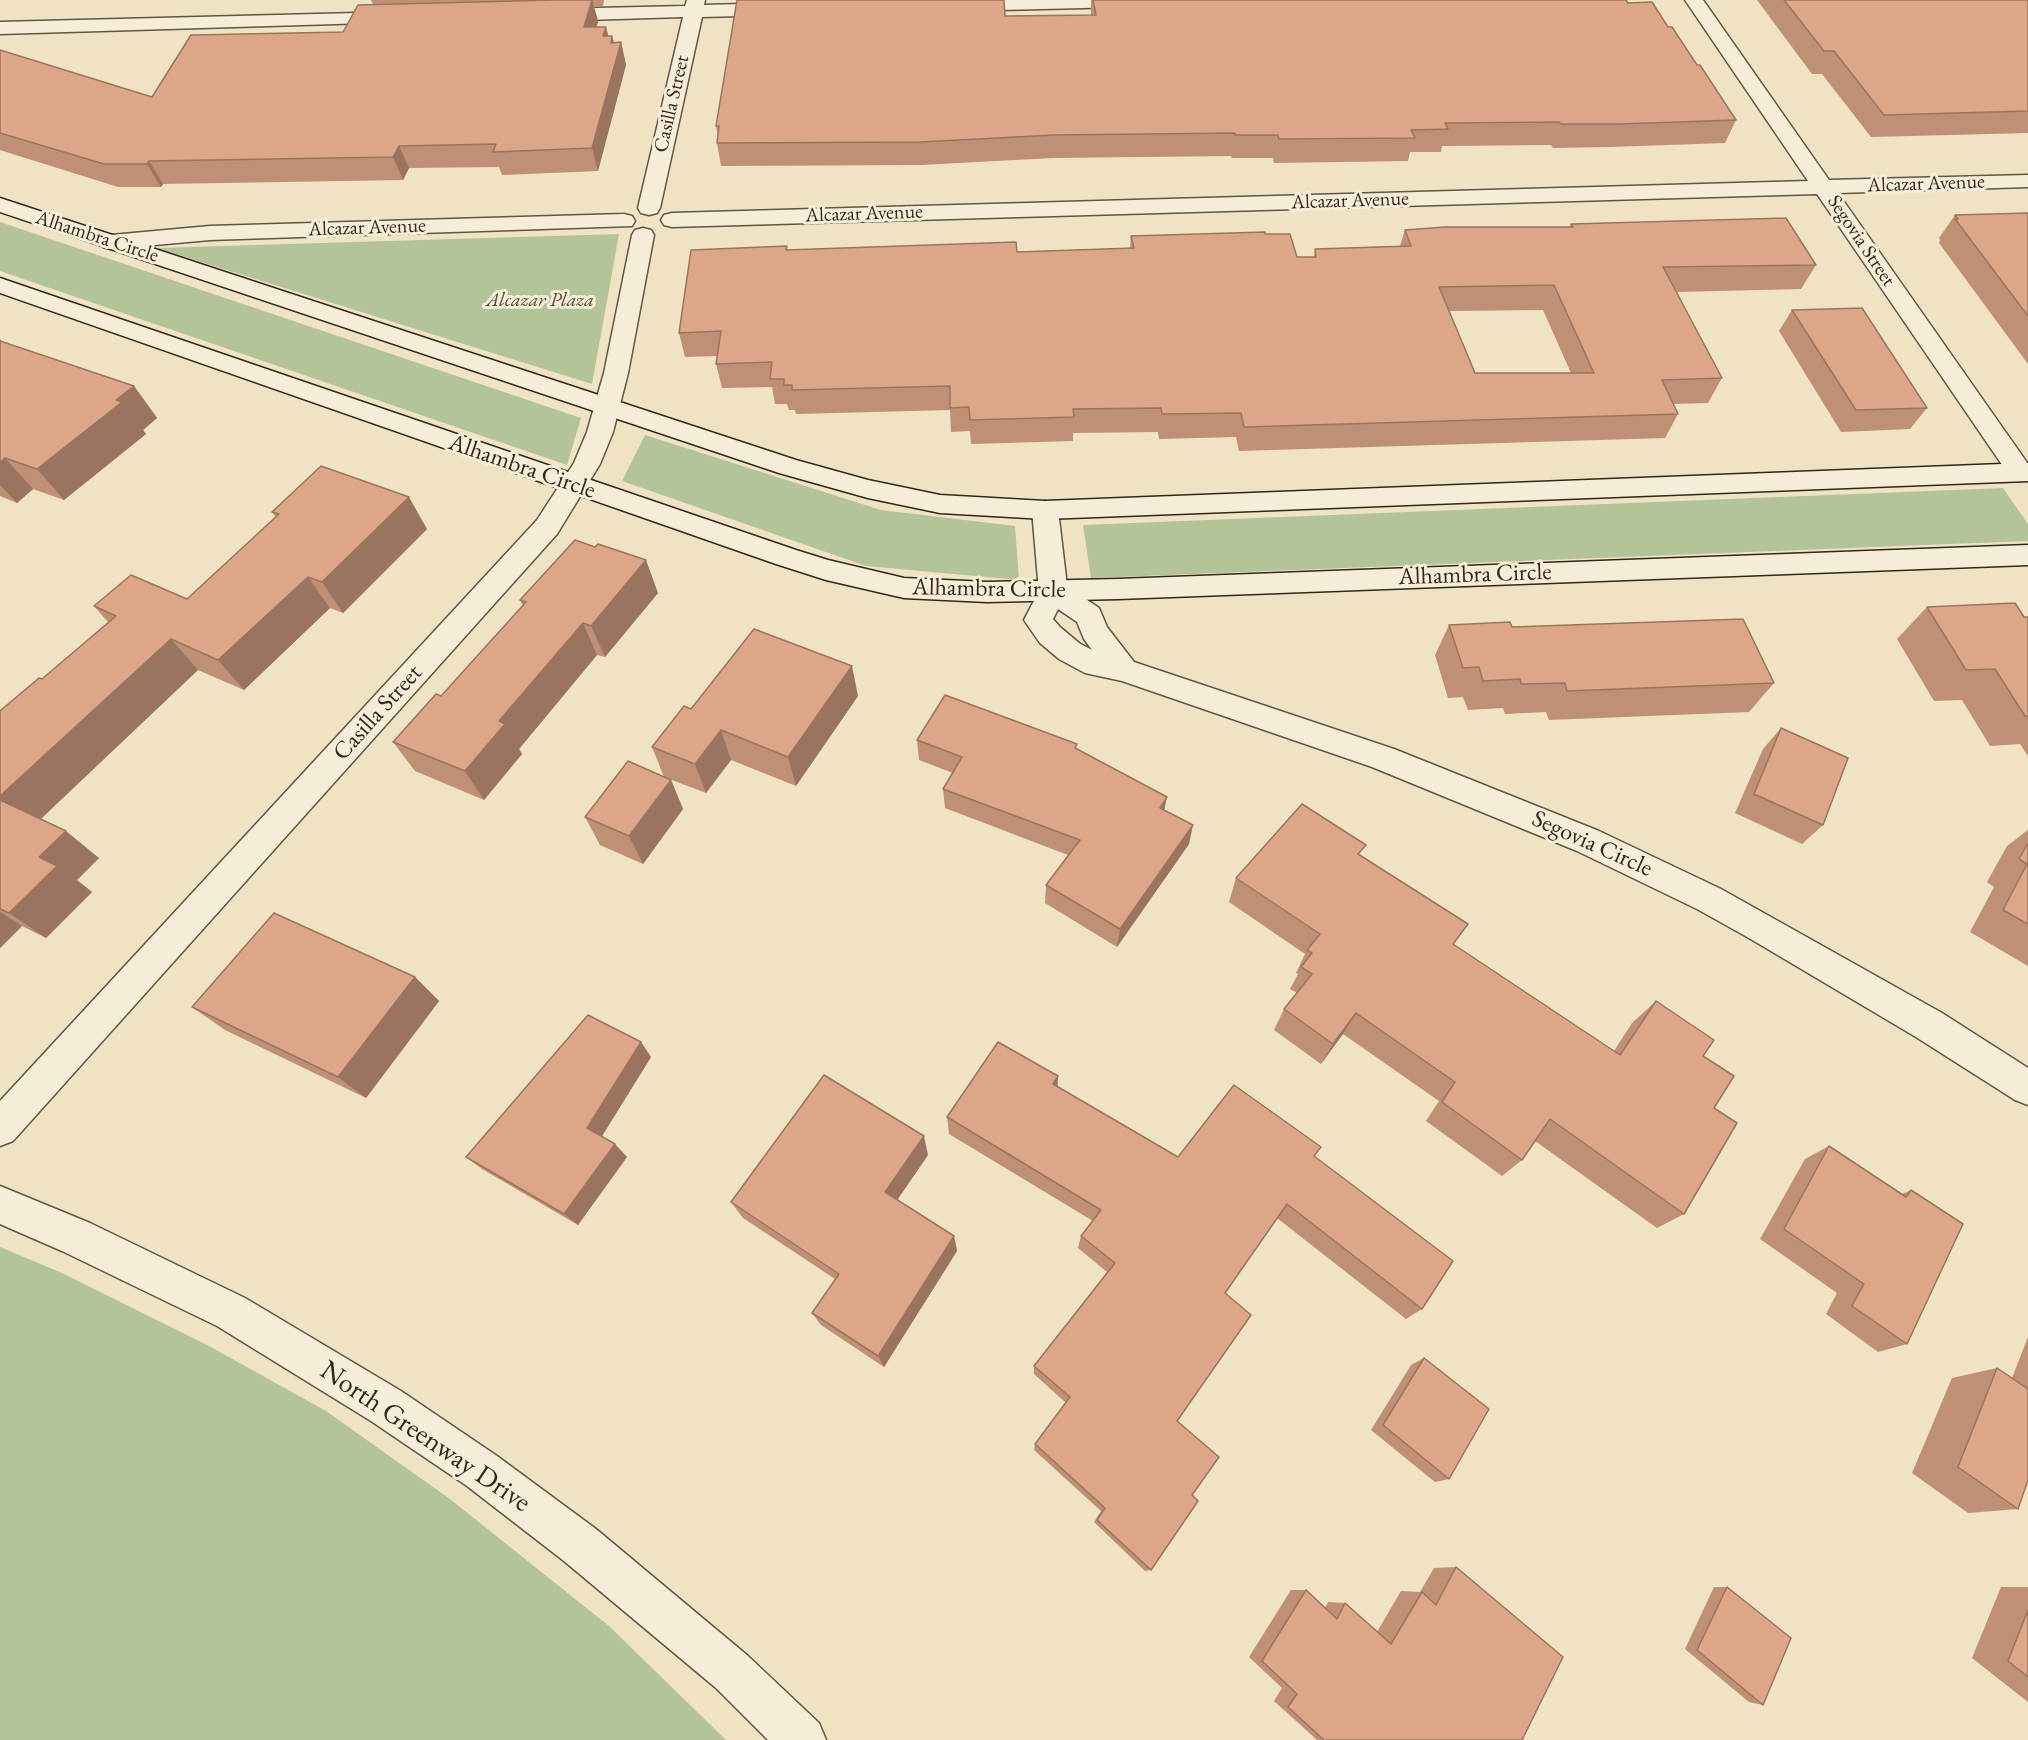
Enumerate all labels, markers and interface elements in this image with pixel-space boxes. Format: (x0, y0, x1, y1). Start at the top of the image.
street label: Casilla Street (649, 53, 695, 155)
street label: Alcazar Avenue (1867, 170, 1985, 198)
street label: Alcazar Avenue (1291, 187, 1409, 215)
street label: Segovia Street (1822, 191, 1900, 291)
street label: Alcazar Avenue (805, 200, 923, 228)
street label: Alhambra Circle (32, 206, 162, 268)
street label: Alcazar Avenue (308, 214, 426, 242)
park label: Alcazar Plaza (486, 289, 594, 313)
street label: Alhambra Circle (445, 428, 599, 506)
street label: Alhambra Circle (1398, 558, 1552, 592)
street label: Alhambra Circle (912, 573, 1066, 605)
street label: Casilla Street (328, 659, 428, 767)
street label: Segovia Circle (1527, 805, 1657, 883)
street label: North Greenway Drive (313, 1354, 537, 1520)

